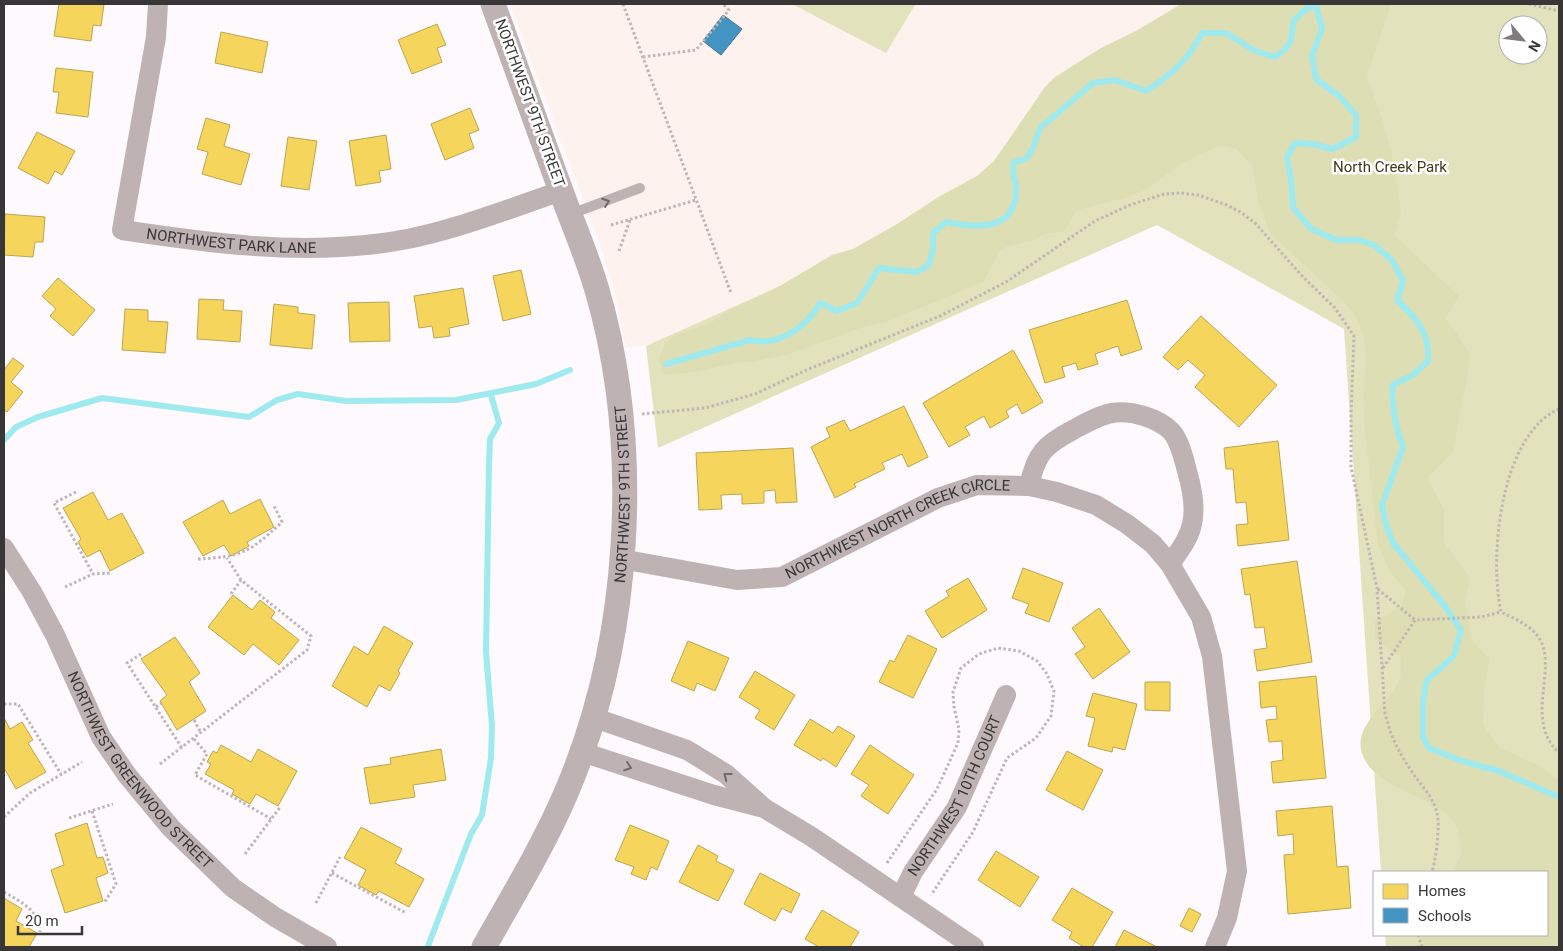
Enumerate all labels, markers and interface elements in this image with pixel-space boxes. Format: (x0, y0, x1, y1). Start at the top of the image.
north arrow (1498, 15, 1548, 65)
street label: NORTHWEST 9TH STREET (491, 17, 569, 190)
text: N (1525, 38, 1544, 55)
park label: North Creek Park (1333, 158, 1447, 176)
one-way arrow (601, 198, 610, 208)
street label: NORTHWEST PARK LANE (145, 225, 317, 257)
street label: NORTHWEST 9TH STREET (611, 405, 634, 584)
street label: NORTHWEST NORTH CREEK CIRCLE (782, 476, 1011, 583)
street label: NORTHWEST GREENWOOD STREET (64, 668, 216, 872)
street label: NORTHWEST 10TH COURT (904, 713, 1005, 879)
one-way arrow (624, 761, 632, 771)
one-way arrow (723, 773, 733, 782)
legend (1373, 871, 1548, 936)
text: Homes (1418, 882, 1466, 900)
scale bar (18, 904, 81, 936)
text: Schools (1418, 907, 1472, 925)
text: 20 m (25, 912, 59, 930)

